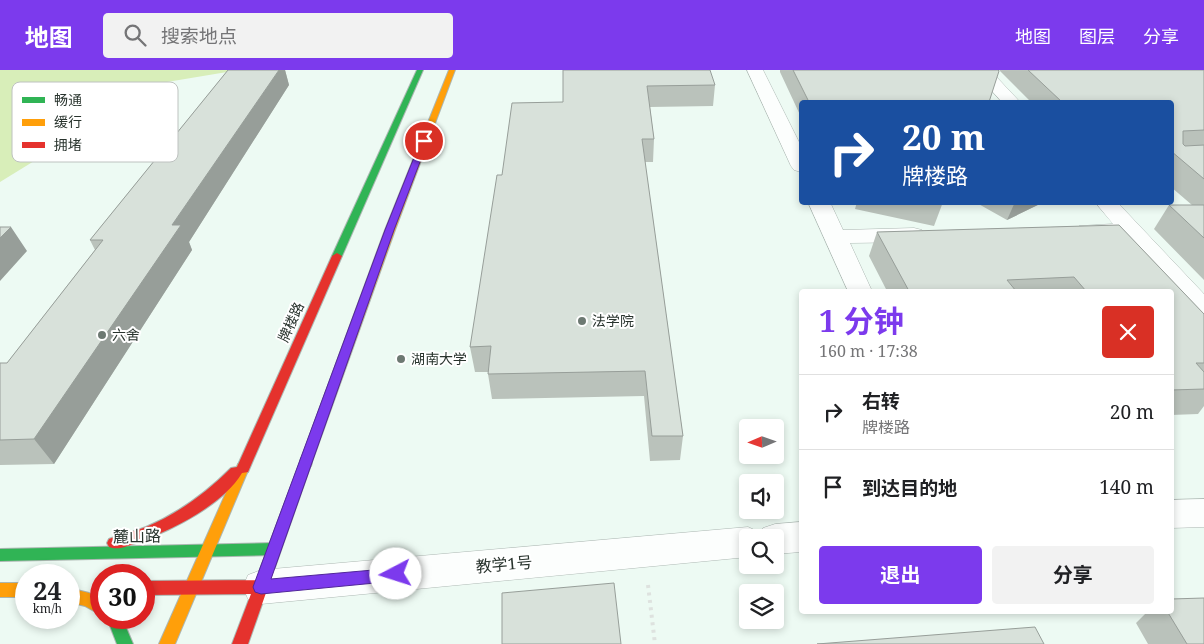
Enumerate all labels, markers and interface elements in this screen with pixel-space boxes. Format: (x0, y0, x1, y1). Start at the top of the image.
search box (103, 13, 453, 58)
text: 地图 (25, 20, 73, 53)
icon: search (121, 21, 149, 49)
text: 搜索地点 (161, 23, 237, 49)
text: 地图 (1015, 24, 1051, 48)
text: 图层 (1079, 24, 1115, 48)
text: 分享 (1143, 24, 1179, 48)
legend (12, 82, 178, 162)
text: 畅通 (54, 90, 82, 109)
text: 缓行 (54, 112, 82, 131)
text: 20 m (902, 113, 985, 160)
pin (403, 120, 445, 162)
icon: right (819, 120, 884, 185)
icon: arrive (410, 127, 438, 155)
text: 拥堵 (54, 135, 82, 154)
text: 牌楼路 (902, 160, 968, 190)
street label: 牌楼路 (273, 299, 308, 345)
text: 1 分钟 (819, 300, 904, 341)
button: close (1102, 306, 1154, 358)
place label: 法学院 (592, 311, 634, 330)
marker: 法学院 (576, 315, 588, 327)
place label: 六舍 (112, 325, 140, 344)
marker: 六舍 (96, 329, 108, 341)
text: 160 m · 17:38 (819, 340, 918, 362)
place label: 湖南大学 (411, 349, 467, 368)
marker: 湖南大学 (395, 353, 407, 365)
text: 右转 (862, 388, 900, 414)
icon: right (819, 398, 847, 426)
text: 20 m (1110, 399, 1154, 425)
text: 牌楼路 (862, 416, 910, 438)
north arrow (739, 419, 784, 464)
map controls (739, 419, 784, 629)
icon: arrive (819, 473, 847, 501)
button: sound (739, 474, 784, 519)
text: 140 m (1099, 474, 1154, 500)
text: 到达目的地 (862, 475, 957, 501)
street label: 麓山路 (113, 525, 161, 547)
button: search (739, 529, 784, 574)
button: 退出 (819, 546, 982, 604)
button: 分享 (992, 546, 1154, 604)
position arrow (369, 547, 421, 599)
street label: 教学1号 (475, 551, 533, 577)
speed limit sign: 30 (90, 564, 155, 629)
text: 24 (33, 573, 62, 607)
button: layers (739, 584, 784, 629)
text: km/h (33, 600, 62, 617)

